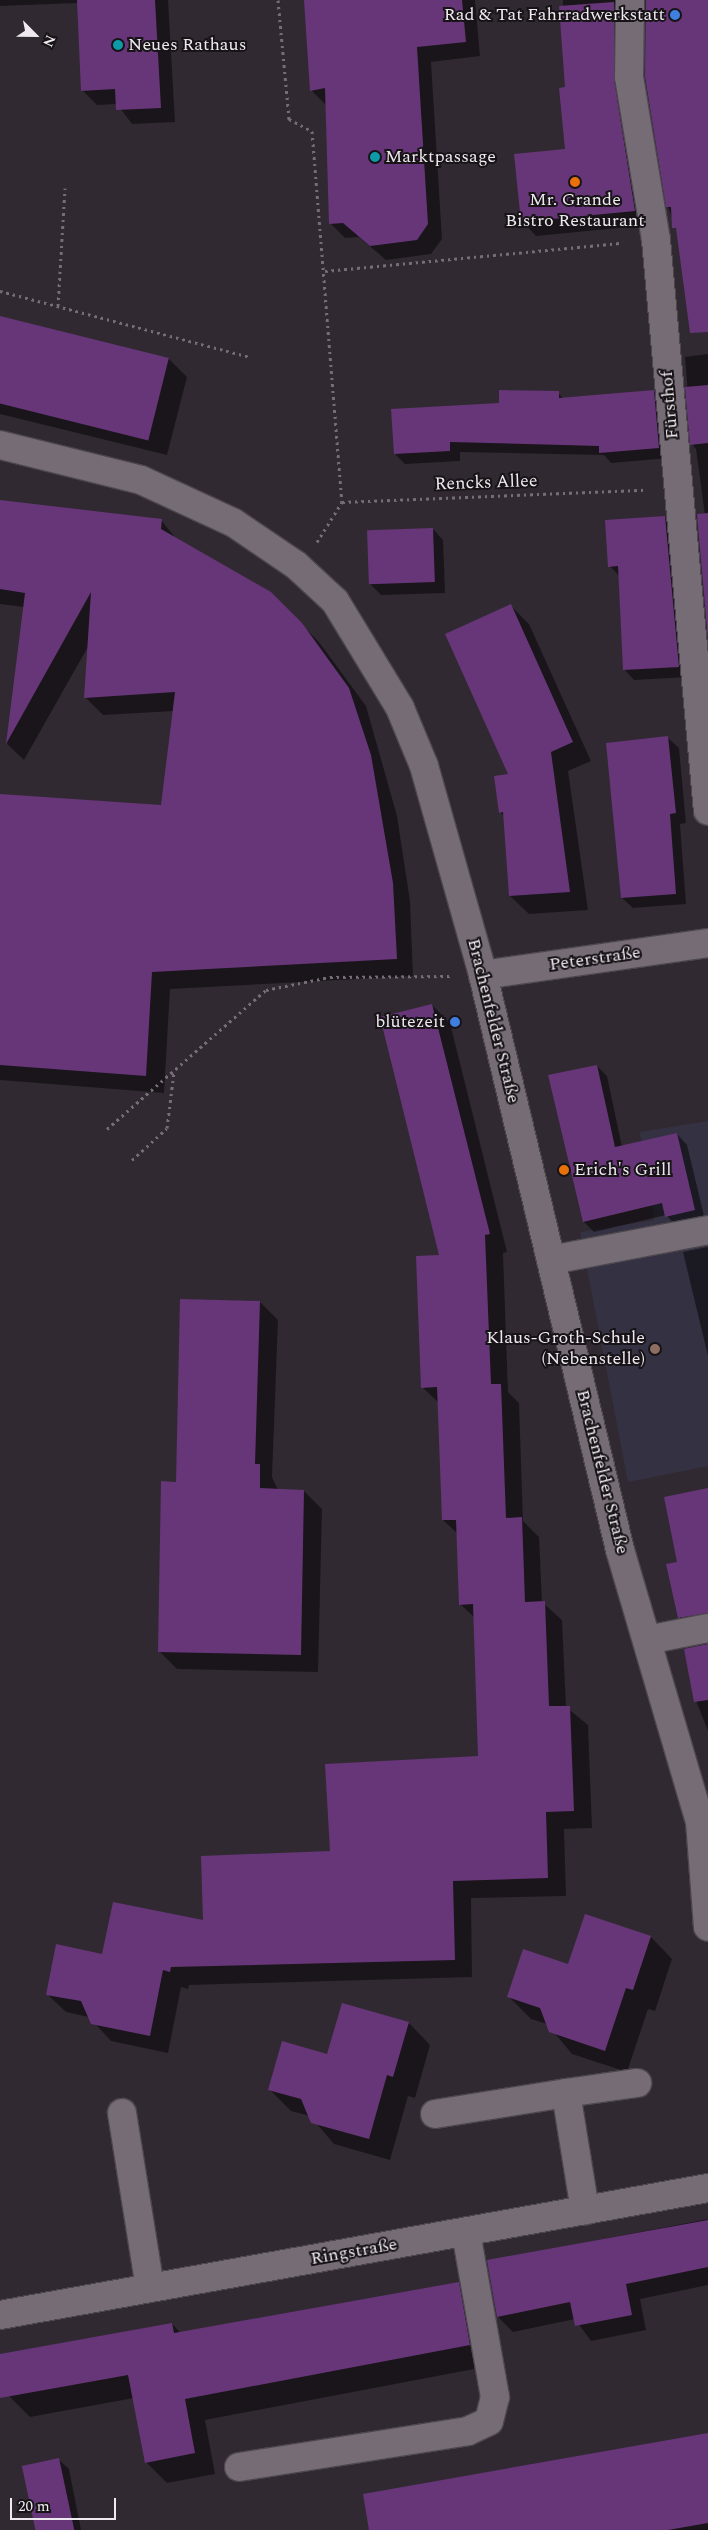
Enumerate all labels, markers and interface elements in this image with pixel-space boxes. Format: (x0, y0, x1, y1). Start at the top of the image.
place label: Rad & Tat Fahrradwerkstatt (444, 4, 665, 26)
marker: Rad & Tat Fahrradwerkstatt (669, 9, 681, 21)
north arrow (10, 10, 60, 60)
text: N (37, 32, 61, 50)
place label: Neues Rathaus (128, 34, 246, 56)
marker: Neues Rathaus (112, 39, 124, 51)
place label: Marktpassage (385, 146, 496, 168)
marker: Marktpassage (369, 151, 381, 163)
marker: Mr. Grande Bistro Restaurant (569, 176, 581, 188)
place label: Mr. Grande Bistro Restaurant (505, 190, 645, 232)
street label: Fürsthof (656, 370, 684, 440)
street label: Rencks Allee (434, 470, 538, 496)
street label: Brachenfelder Straße (462, 937, 524, 1105)
street label: Peterstraße (548, 942, 642, 976)
place label: blütezeit (375, 1011, 445, 1033)
marker: blütezeit (449, 1016, 461, 1028)
place label: Erich's Grill (574, 1159, 672, 1181)
marker: Erich's Grill (558, 1164, 570, 1176)
place label: Klaus-Groth-Schule (Nebenstelle) (486, 1328, 645, 1370)
marker: Klaus-Groth-Schule (Nebenstelle) (649, 1343, 661, 1355)
street label: Brachenfelder Straße (571, 1388, 633, 1556)
street label: Ringstraße (309, 2234, 399, 2270)
scale bar (12, 2488, 119, 2520)
text: 20 m (18, 2495, 50, 2518)

